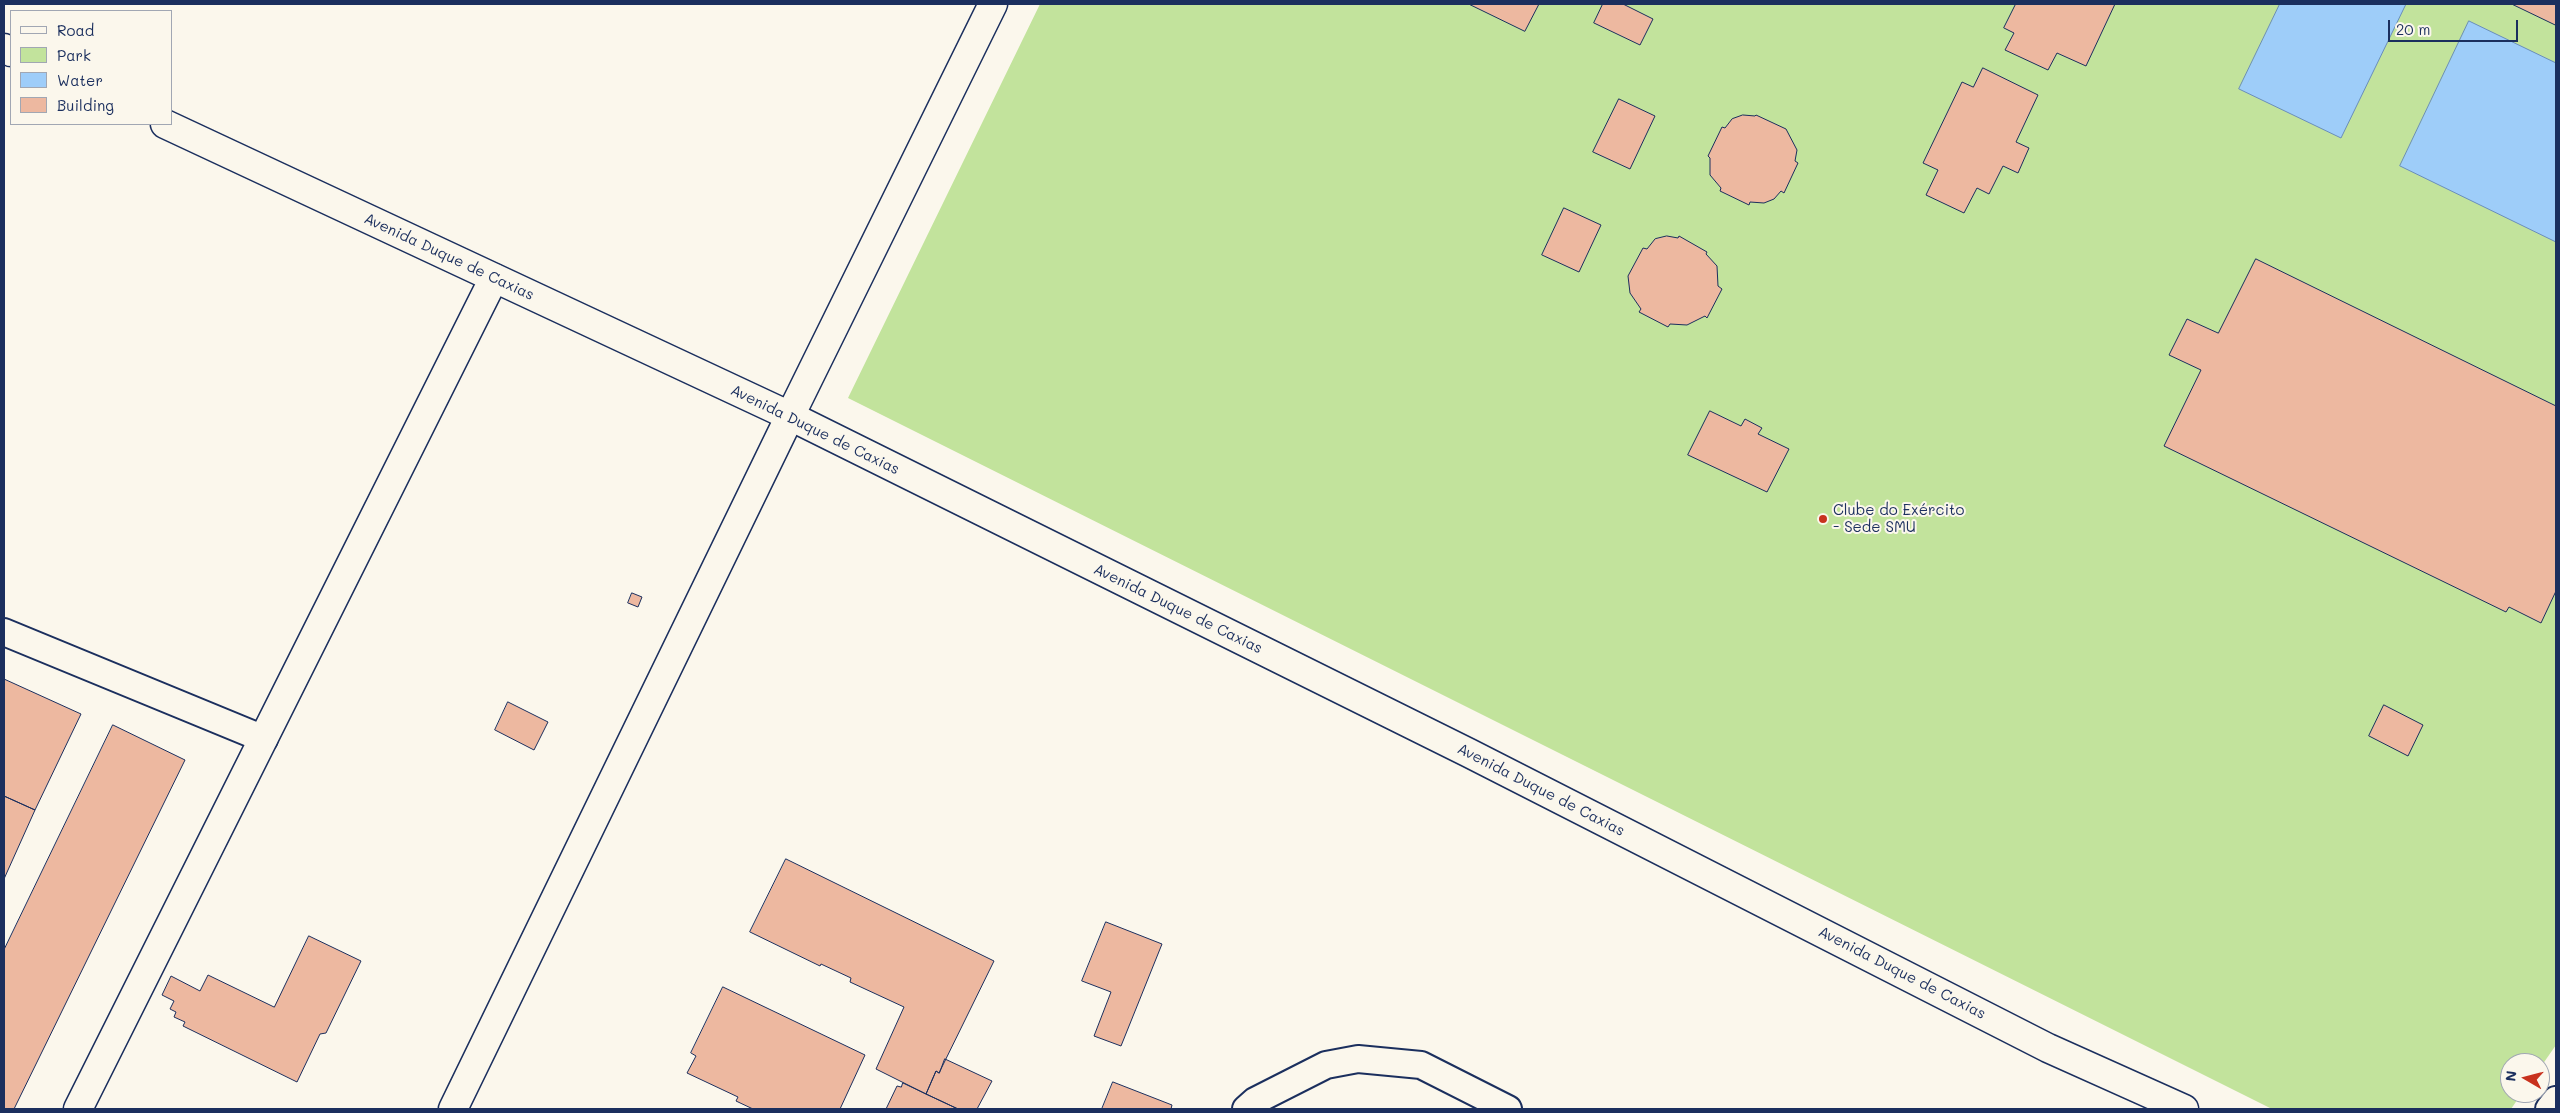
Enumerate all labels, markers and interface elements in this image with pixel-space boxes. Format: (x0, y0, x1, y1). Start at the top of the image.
legend (10, 10, 172, 125)
scale bar (2390, 10, 2520, 42)
text: 20 m (2396, 19, 2430, 39)
text: Road (57, 20, 94, 40)
text: Park (57, 45, 91, 65)
text: Water (57, 70, 103, 90)
text: Building (57, 95, 114, 115)
street label: Avenida Duque de Caxias (361, 210, 537, 304)
street label: Avenida Duque de Caxias (728, 381, 902, 479)
place label: Clube do Exército - Sede SMU (1833, 501, 1964, 536)
marker: Clube do Exército - Sede SMU (1817, 513, 1829, 525)
street label: Avenida Duque de Caxias (1091, 560, 1265, 658)
street label: Avenida Duque de Caxias (1454, 740, 1628, 840)
street label: Avenida Duque de Caxias (1815, 923, 1989, 1023)
north arrow (2500, 1053, 2550, 1103)
text: N (2500, 1069, 2521, 1083)

